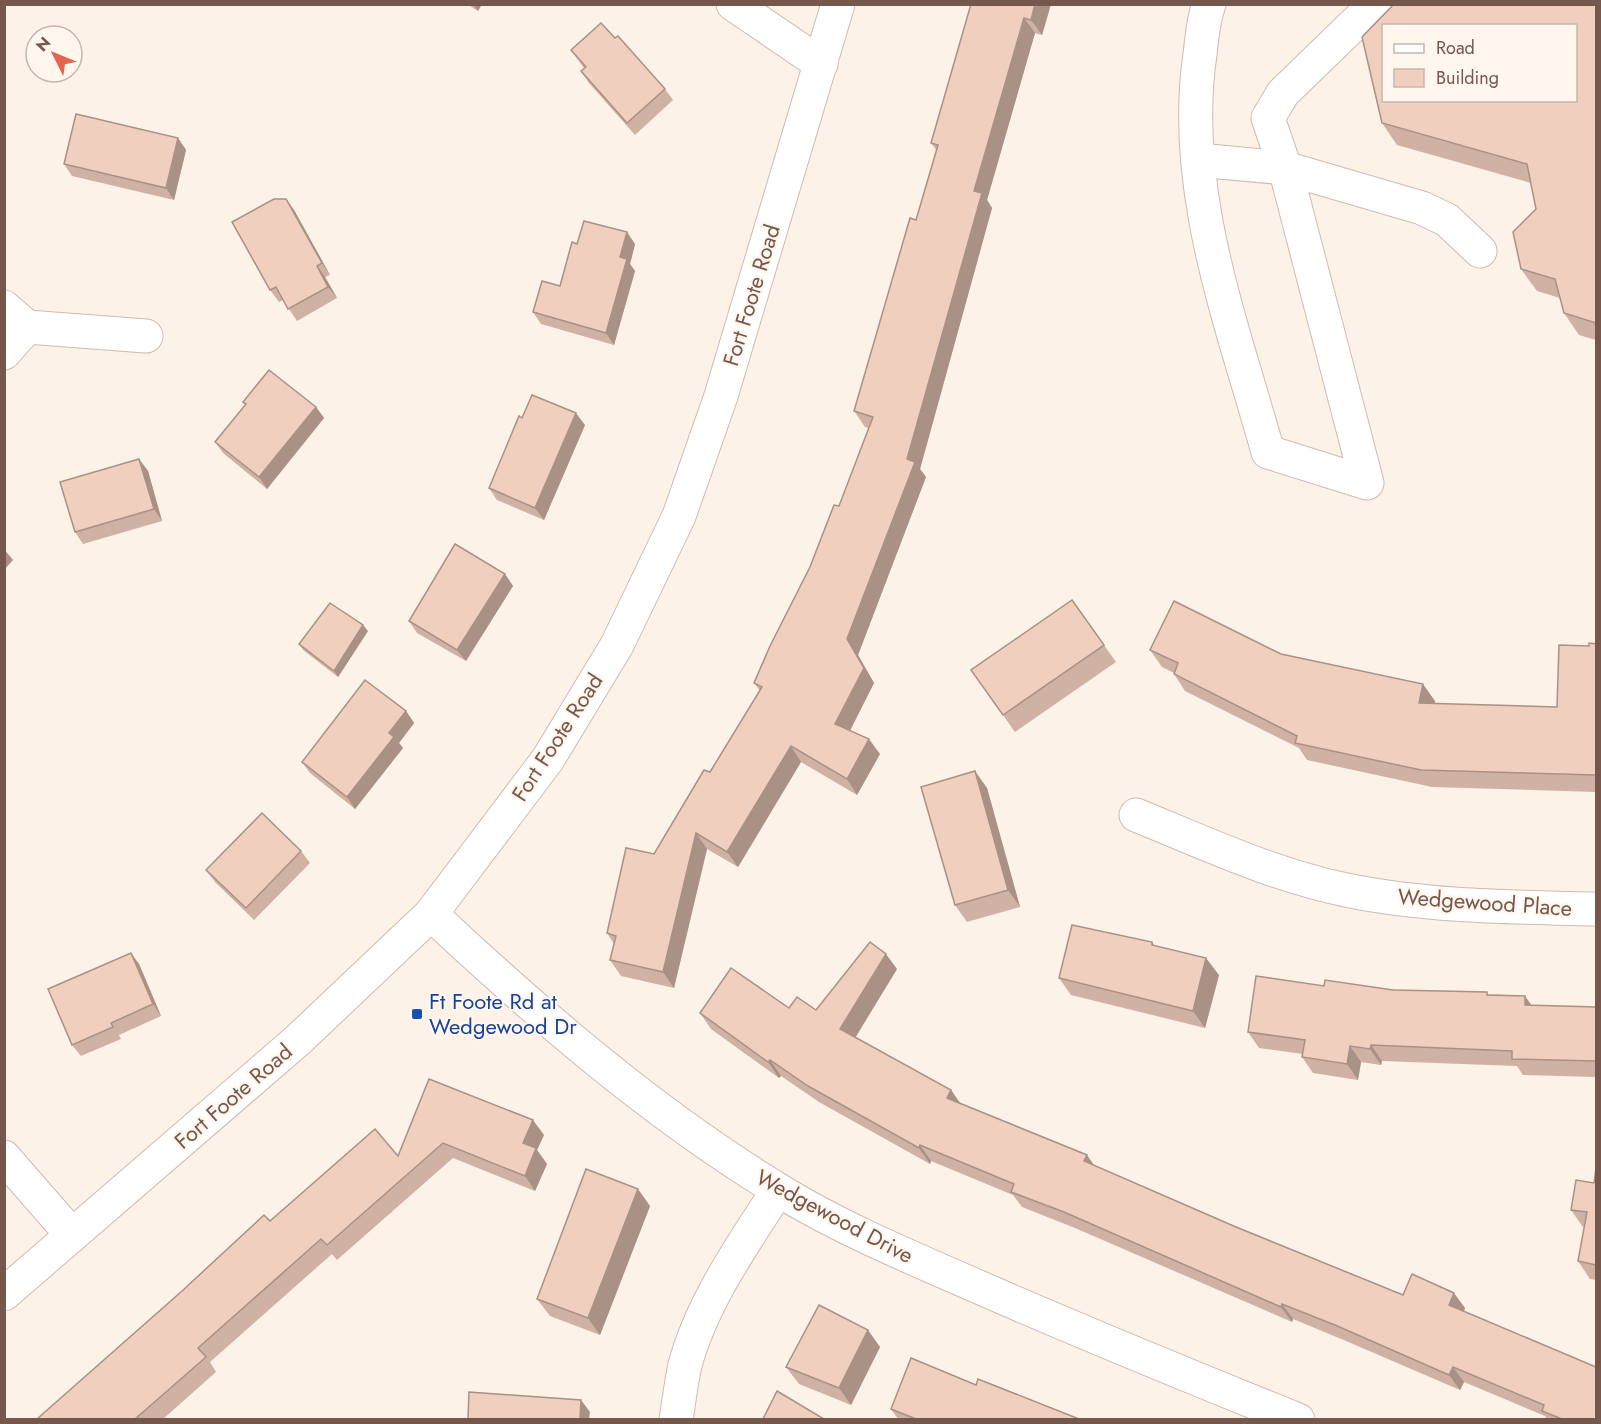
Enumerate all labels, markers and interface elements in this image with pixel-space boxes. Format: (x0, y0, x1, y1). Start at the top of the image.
north arrow (24, 24, 84, 84)
legend (1382, 24, 1577, 102)
text: N (31, 32, 56, 57)
text: Road (1436, 35, 1475, 61)
text: Building (1436, 65, 1499, 91)
street label: Fort Foote Road (714, 220, 788, 370)
street label: Fort Foote Road (504, 667, 610, 807)
street label: Wedgewood Place (1397, 880, 1573, 924)
place label: Ft Foote Rd at Wedgewood Dr (429, 985, 577, 1042)
marker: Ft Foote Rd at Wedgewood Dr (410, 1007, 424, 1021)
street label: Fort Foote Road (167, 1036, 299, 1156)
street label: Wedgewood Drive (751, 1161, 919, 1271)

